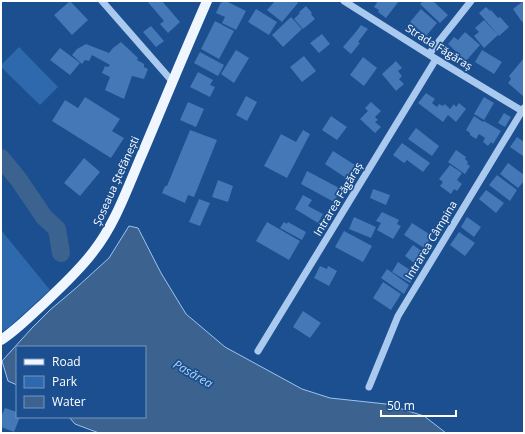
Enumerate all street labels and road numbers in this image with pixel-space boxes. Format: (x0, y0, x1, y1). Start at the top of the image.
street label: Strada Făgăraș (403, 20, 475, 73)
street label: Șoseaua Ștefănești (89, 134, 142, 228)
street label: Intrarea Făgăraș (310, 159, 366, 238)
street label: Intrarea Câmpina (401, 197, 460, 282)

